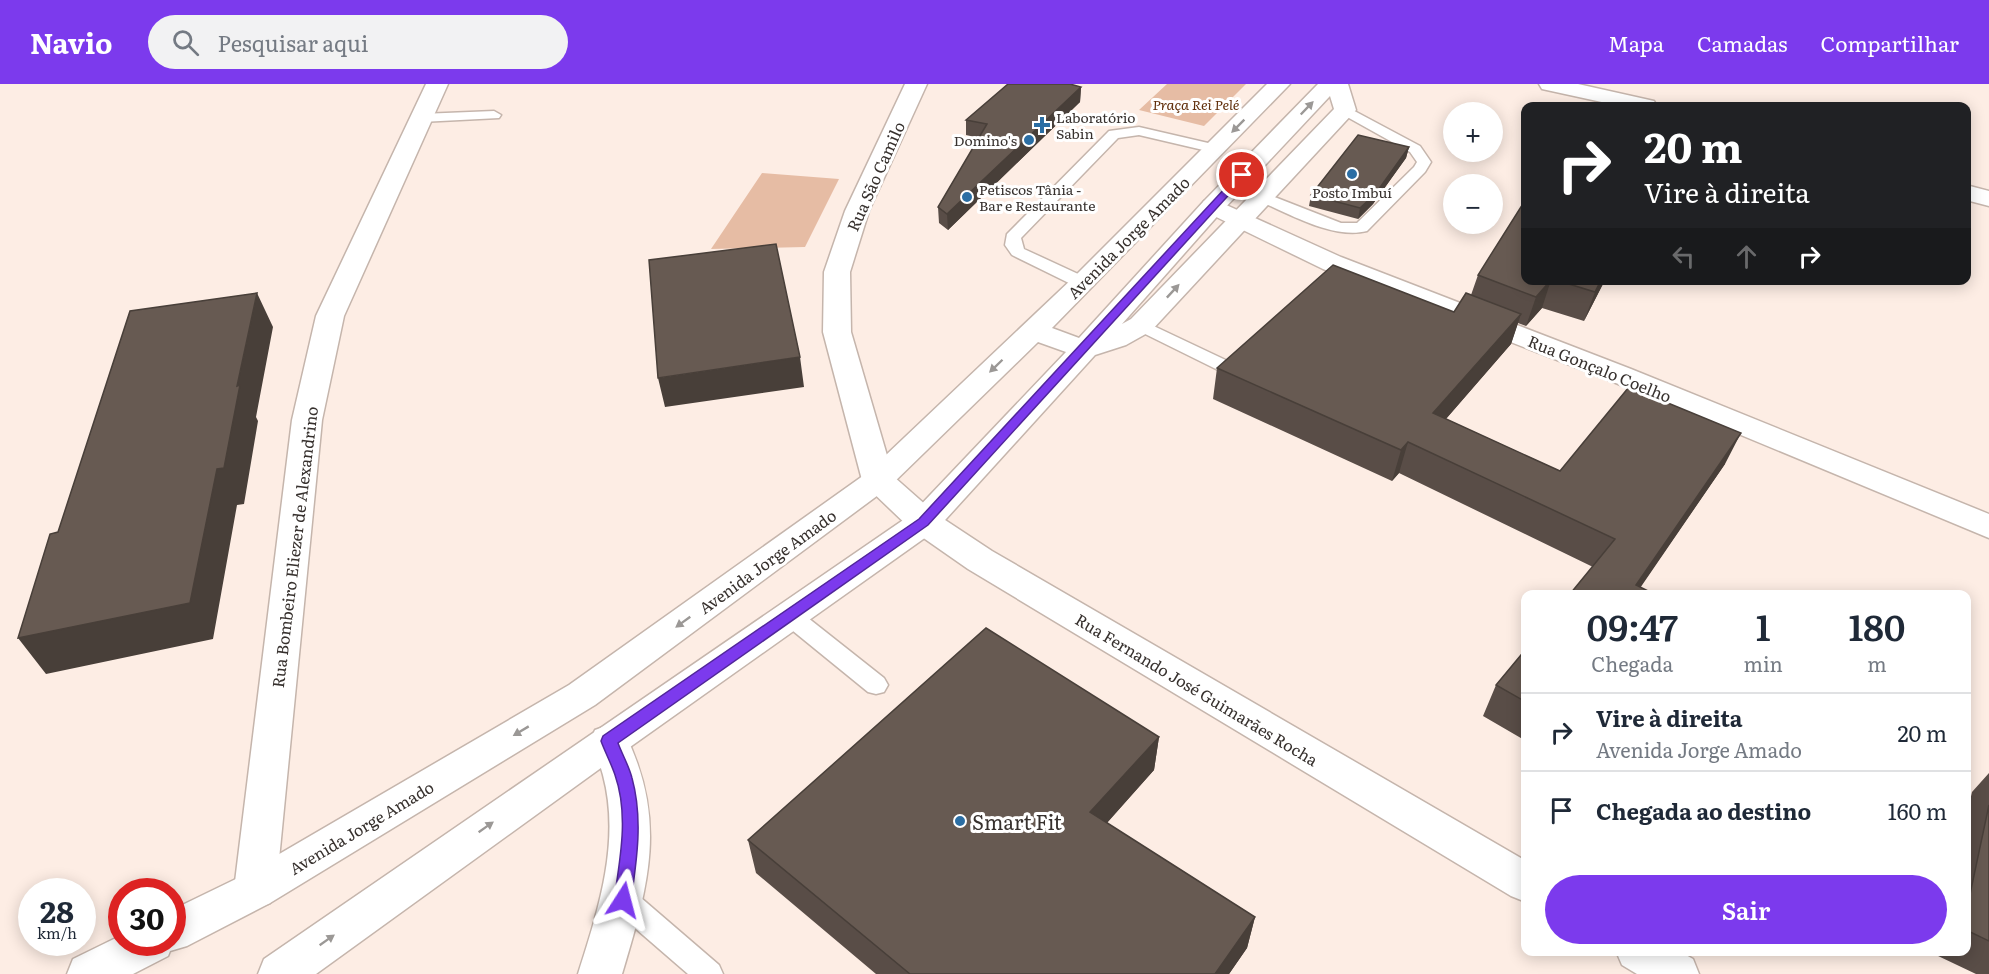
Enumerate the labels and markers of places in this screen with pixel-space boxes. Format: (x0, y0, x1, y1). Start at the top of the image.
place label: Laboratório Sabin (1056, 107, 1136, 143)
marker: Laboratório Sabin (1033, 116, 1051, 134)
place label: Domino's (954, 130, 1017, 150)
marker: Domino's (1022, 133, 1036, 147)
pin (1216, 149, 1267, 200)
marker: Posto Imbuí (1345, 167, 1359, 181)
place label: Petiscos Tânia - Bar e Restaurante (979, 179, 1095, 215)
place label: Posto Imbuí (1312, 182, 1392, 202)
marker: Petiscos Tânia - Bar e Restaurante (960, 190, 974, 204)
place label: Smart Fit (972, 806, 1062, 836)
marker: Smart Fit (953, 814, 967, 828)

